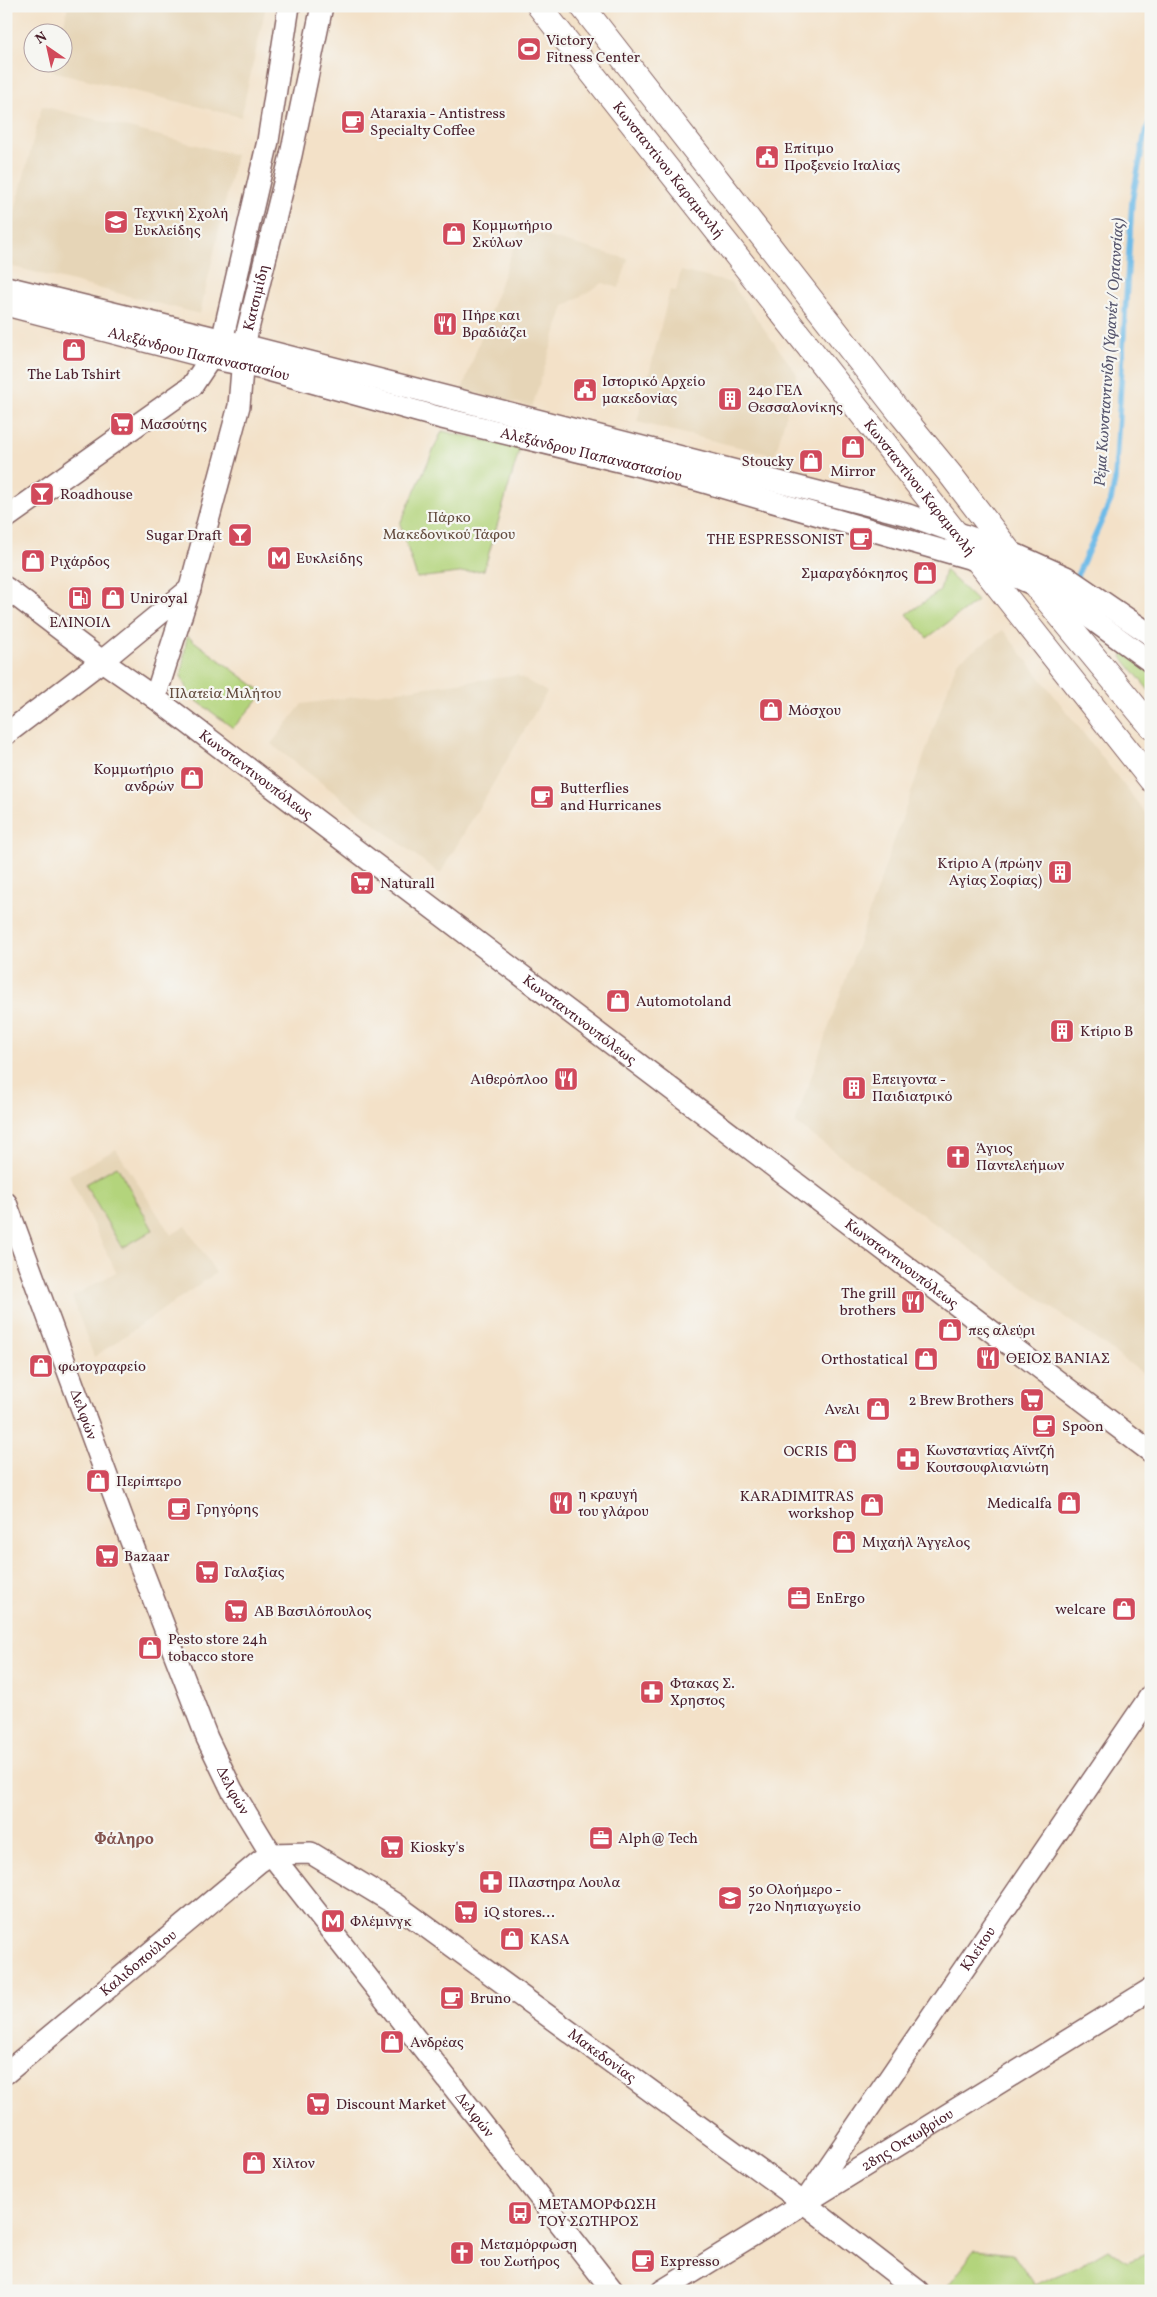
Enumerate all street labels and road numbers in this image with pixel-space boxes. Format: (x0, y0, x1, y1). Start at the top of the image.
street label: Κωνσταντίνου Καραμανλή (607, 98, 728, 244)
street label: Κατσιμίδη (239, 263, 276, 333)
street label: Αλεξάνδρου Παπαναστασίου (105, 323, 292, 388)
street label: Κωνσταντίνου Καραμανλή (858, 416, 979, 562)
street label: Αλεξάνδρου Παπαναστασίου (498, 423, 684, 488)
street label: Κωνσταντινουπόλεως (194, 726, 317, 826)
street label: Κωνσταντινουπόλεως (517, 971, 640, 1071)
street label: Κωνσταντινουπόλεως (840, 1215, 963, 1315)
street label: Δελφών (64, 1386, 101, 1443)
street label: Δελφών (210, 1763, 254, 1819)
street label: Κλείτου (956, 1923, 1002, 1976)
street label: Καλιδοπούλου (96, 1926, 182, 2002)
street label: Μακεδονίας (563, 2025, 640, 2089)
street label: Δελφών (449, 2088, 498, 2143)
street label: 28ης Οκτωβρίου (858, 2104, 958, 2177)

